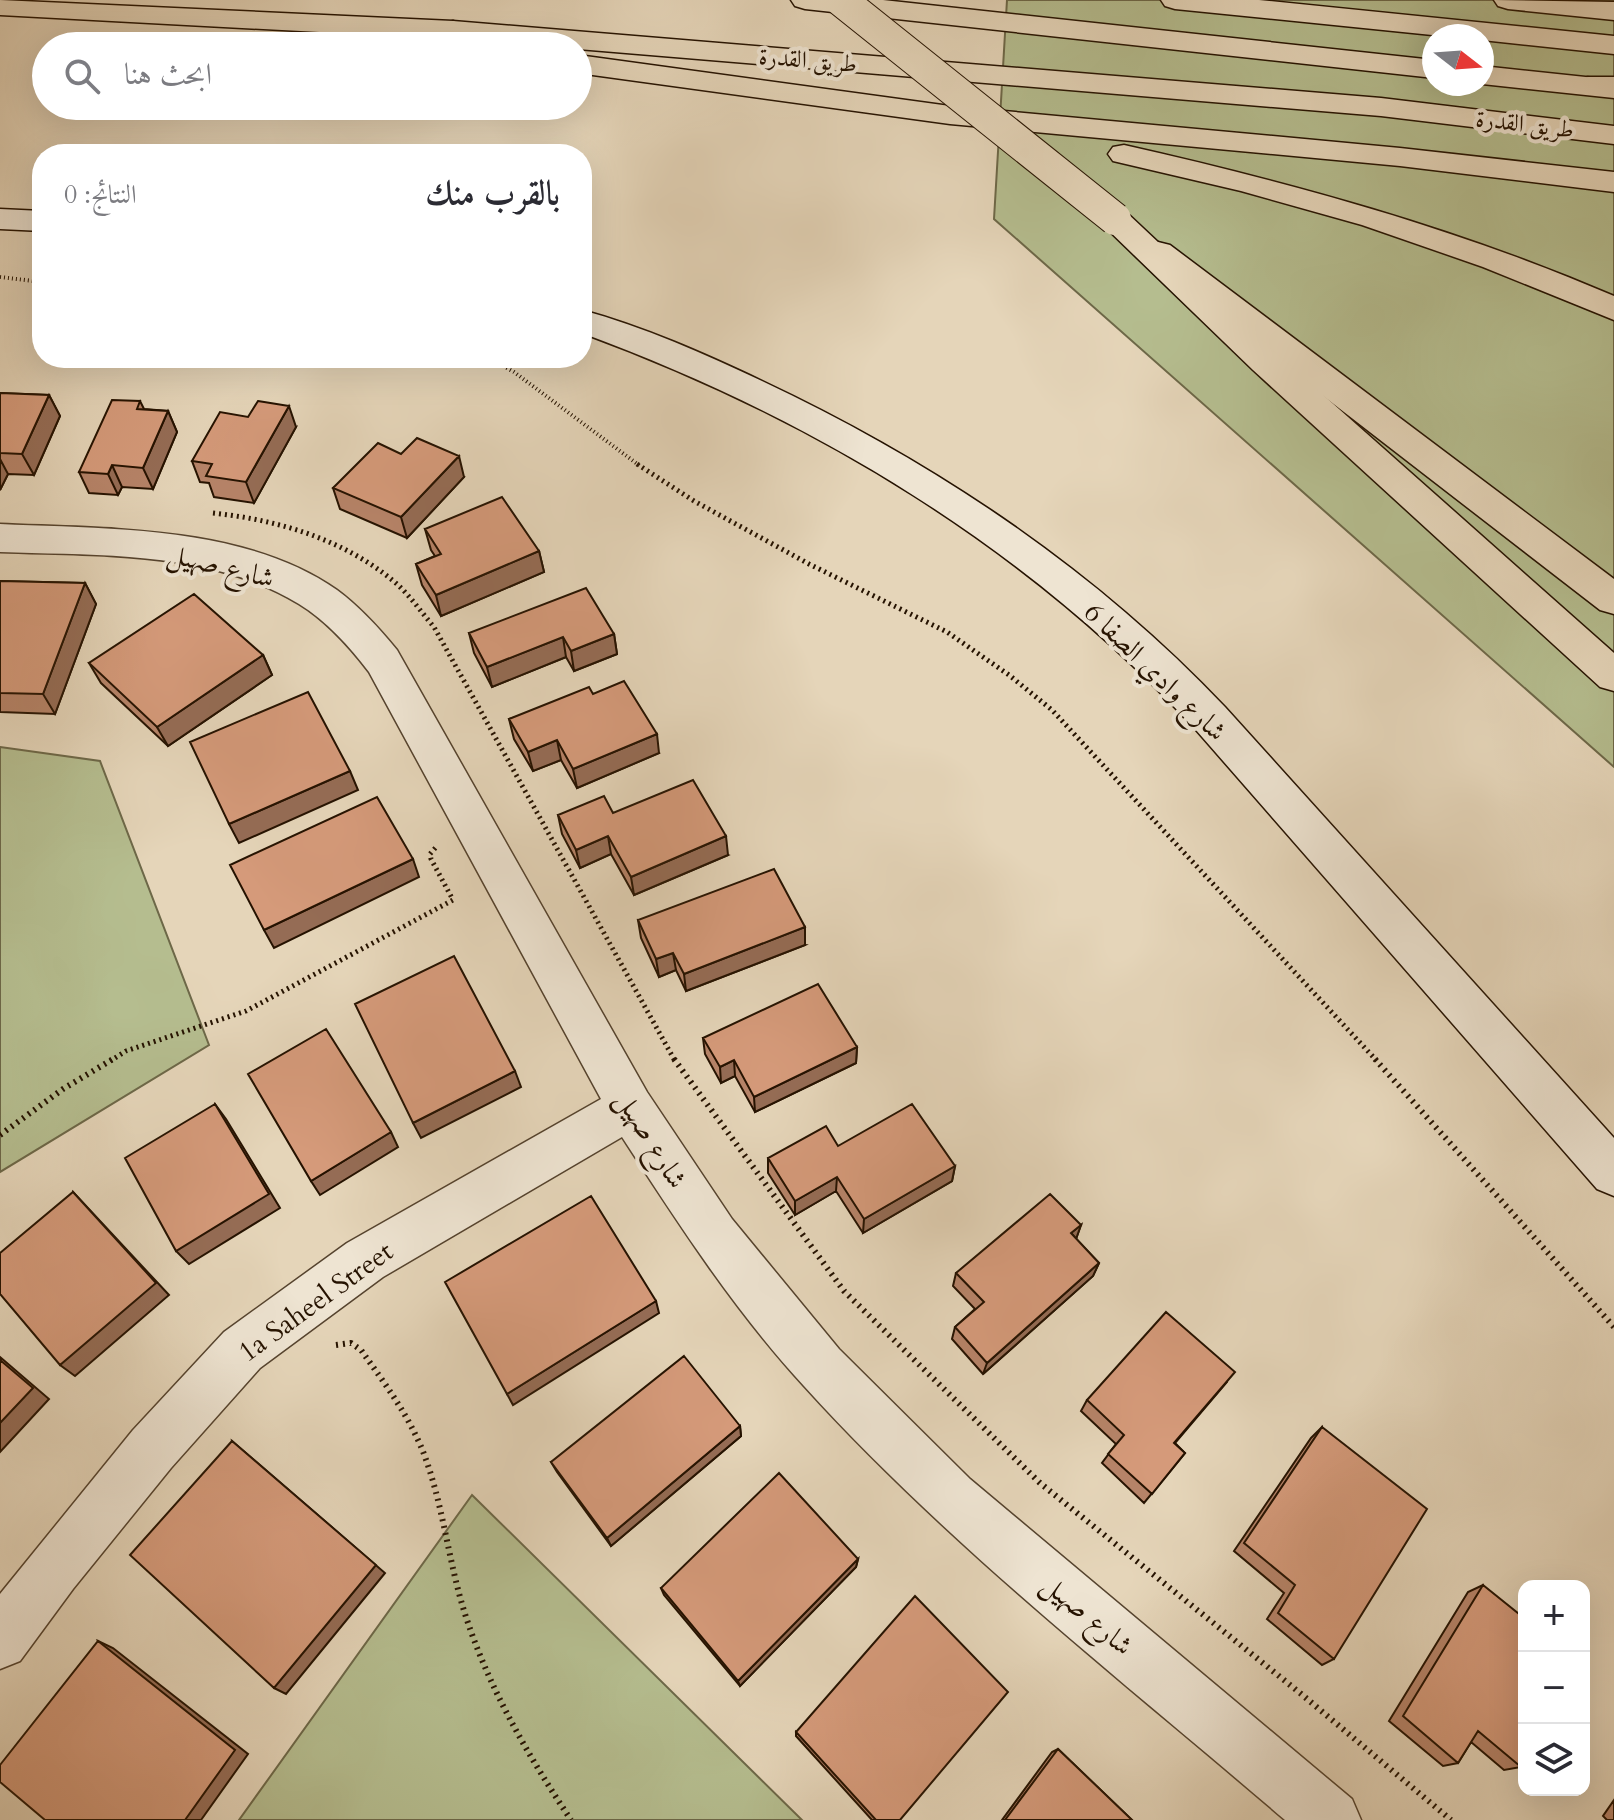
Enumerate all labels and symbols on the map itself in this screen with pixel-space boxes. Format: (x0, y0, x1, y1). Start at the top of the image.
north arrow (1422, 24, 1494, 96)
street label: طريق القدرة (757, 40, 858, 81)
street label: طريق القدرة (1474, 102, 1576, 147)
street label: شارع صهيل (162, 534, 278, 601)
street label: شارع وادي الصفا 6 (1073, 594, 1235, 753)
street label: شارع صهيل (603, 1083, 696, 1198)
street label: 1a Saheel Street (230, 1233, 401, 1371)
street label: شارع صهيل (1031, 1565, 1141, 1667)

